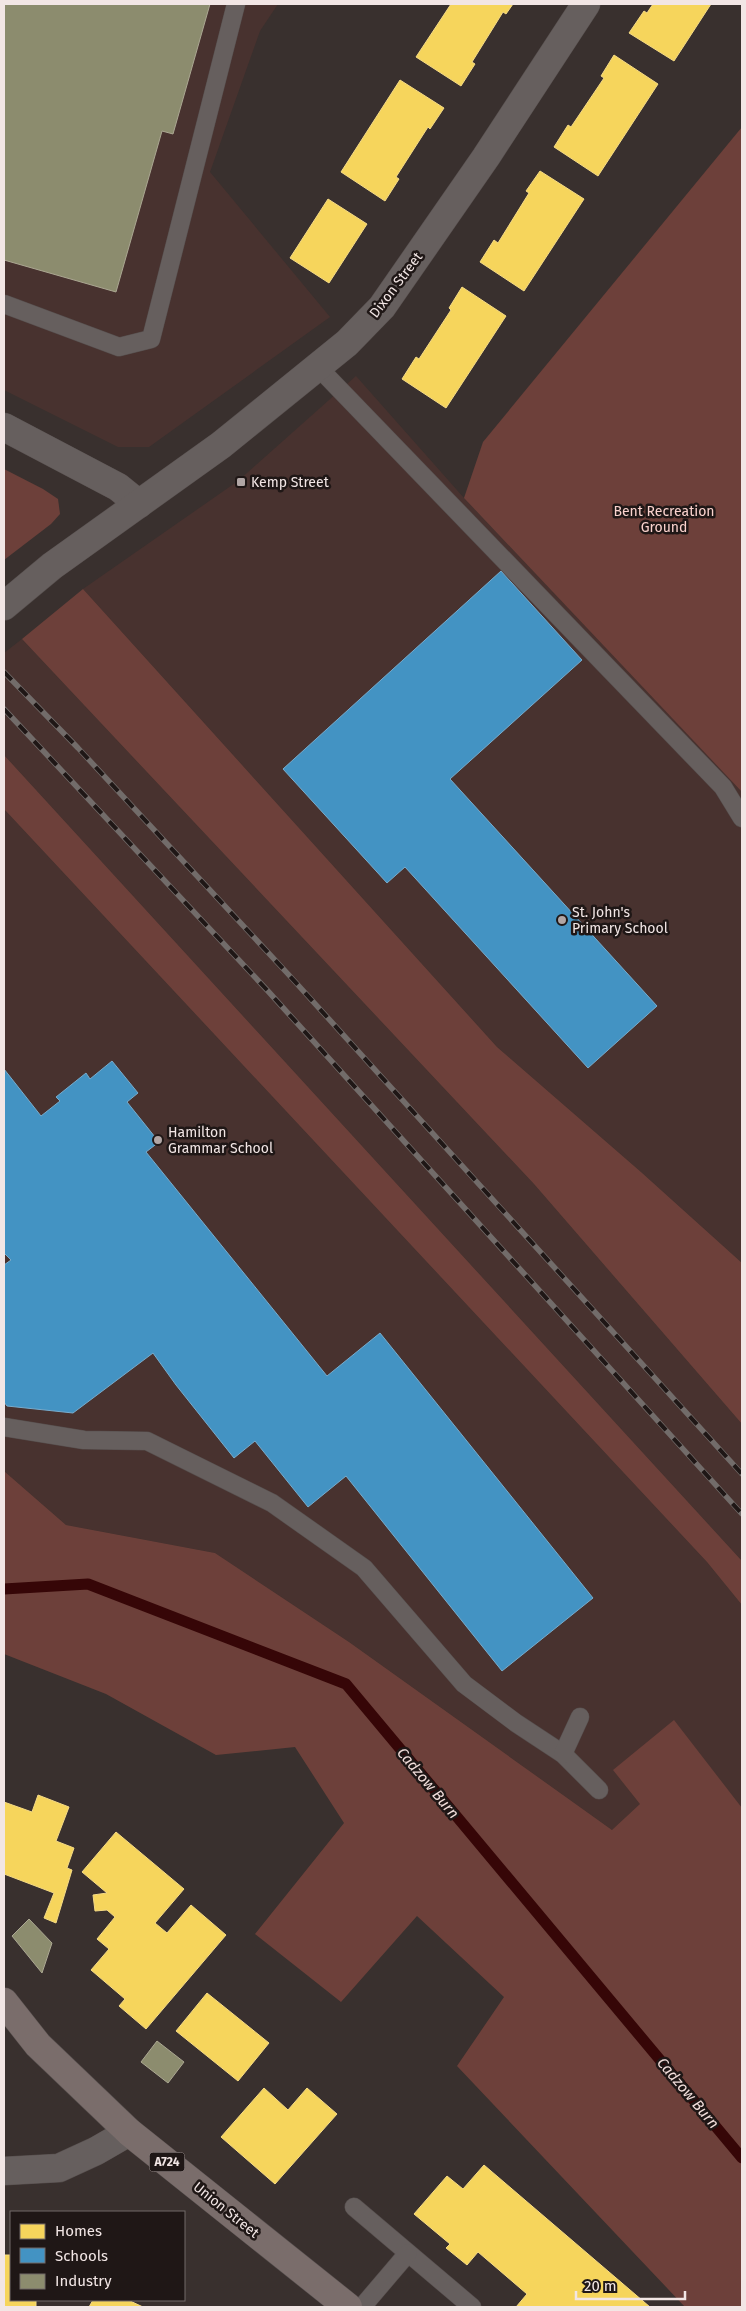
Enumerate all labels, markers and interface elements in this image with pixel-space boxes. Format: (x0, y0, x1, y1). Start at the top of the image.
street label: Dixon Street (366, 248, 427, 321)
place label: Kemp Street (251, 474, 330, 491)
marker: Kemp Street (235, 476, 247, 488)
park label: Bent Recreation Ground (613, 503, 715, 536)
place label: St. John's Primary School (572, 904, 668, 937)
marker: St. John's Primary School (556, 914, 568, 926)
place label: Hamilton Grammar School (168, 1124, 273, 1157)
marker: Hamilton Grammar School (152, 1134, 164, 1146)
water label: Cadzow Burn (393, 1744, 463, 1822)
water label: Cadzow Burn (653, 2054, 723, 2132)
road number: A724 (150, 2152, 184, 2172)
street label: Union Street (190, 2178, 263, 2242)
legend (10, 2211, 185, 2301)
text: Homes (55, 2222, 102, 2240)
text: Schools (55, 2247, 108, 2265)
scale bar (576, 2268, 685, 2300)
text: Industry (55, 2272, 112, 2290)
text: 20 m (584, 2277, 617, 2295)

